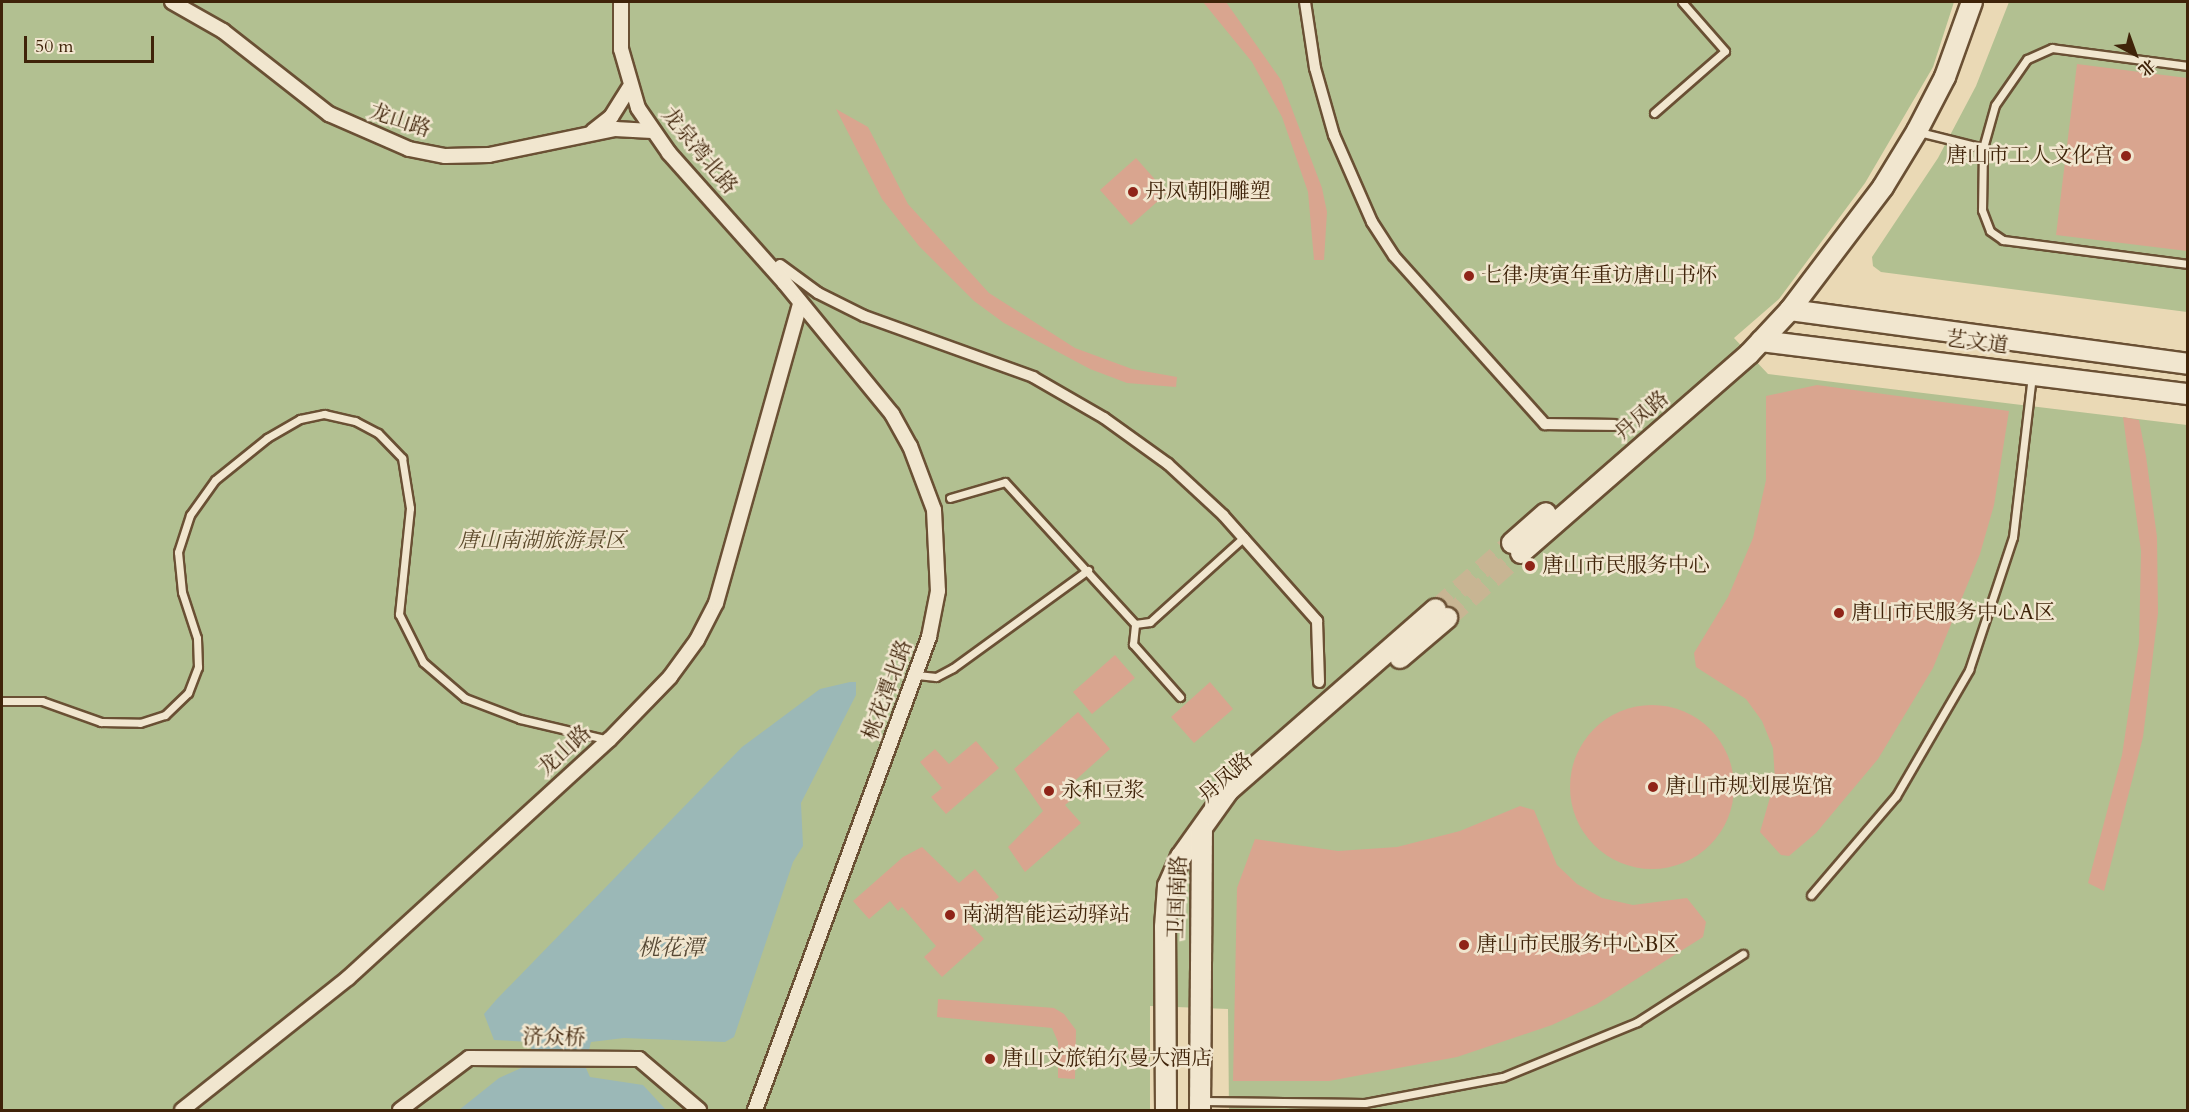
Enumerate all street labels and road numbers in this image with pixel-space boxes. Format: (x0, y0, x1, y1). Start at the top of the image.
street label: 龙山路 (366, 99, 434, 143)
street label: 龙泉湾北路 (656, 103, 742, 199)
street label: 艺文道 (1944, 327, 2010, 359)
street label: 丹凤路 (1610, 386, 1674, 446)
street label: 桃花潭北路 (858, 636, 918, 744)
street label: 龙山路 (533, 720, 597, 782)
street label: 丹凤路 (1194, 748, 1258, 808)
street label: 卫国南路 (1164, 855, 1192, 939)
street label: 济众桥 (522, 1025, 586, 1051)

